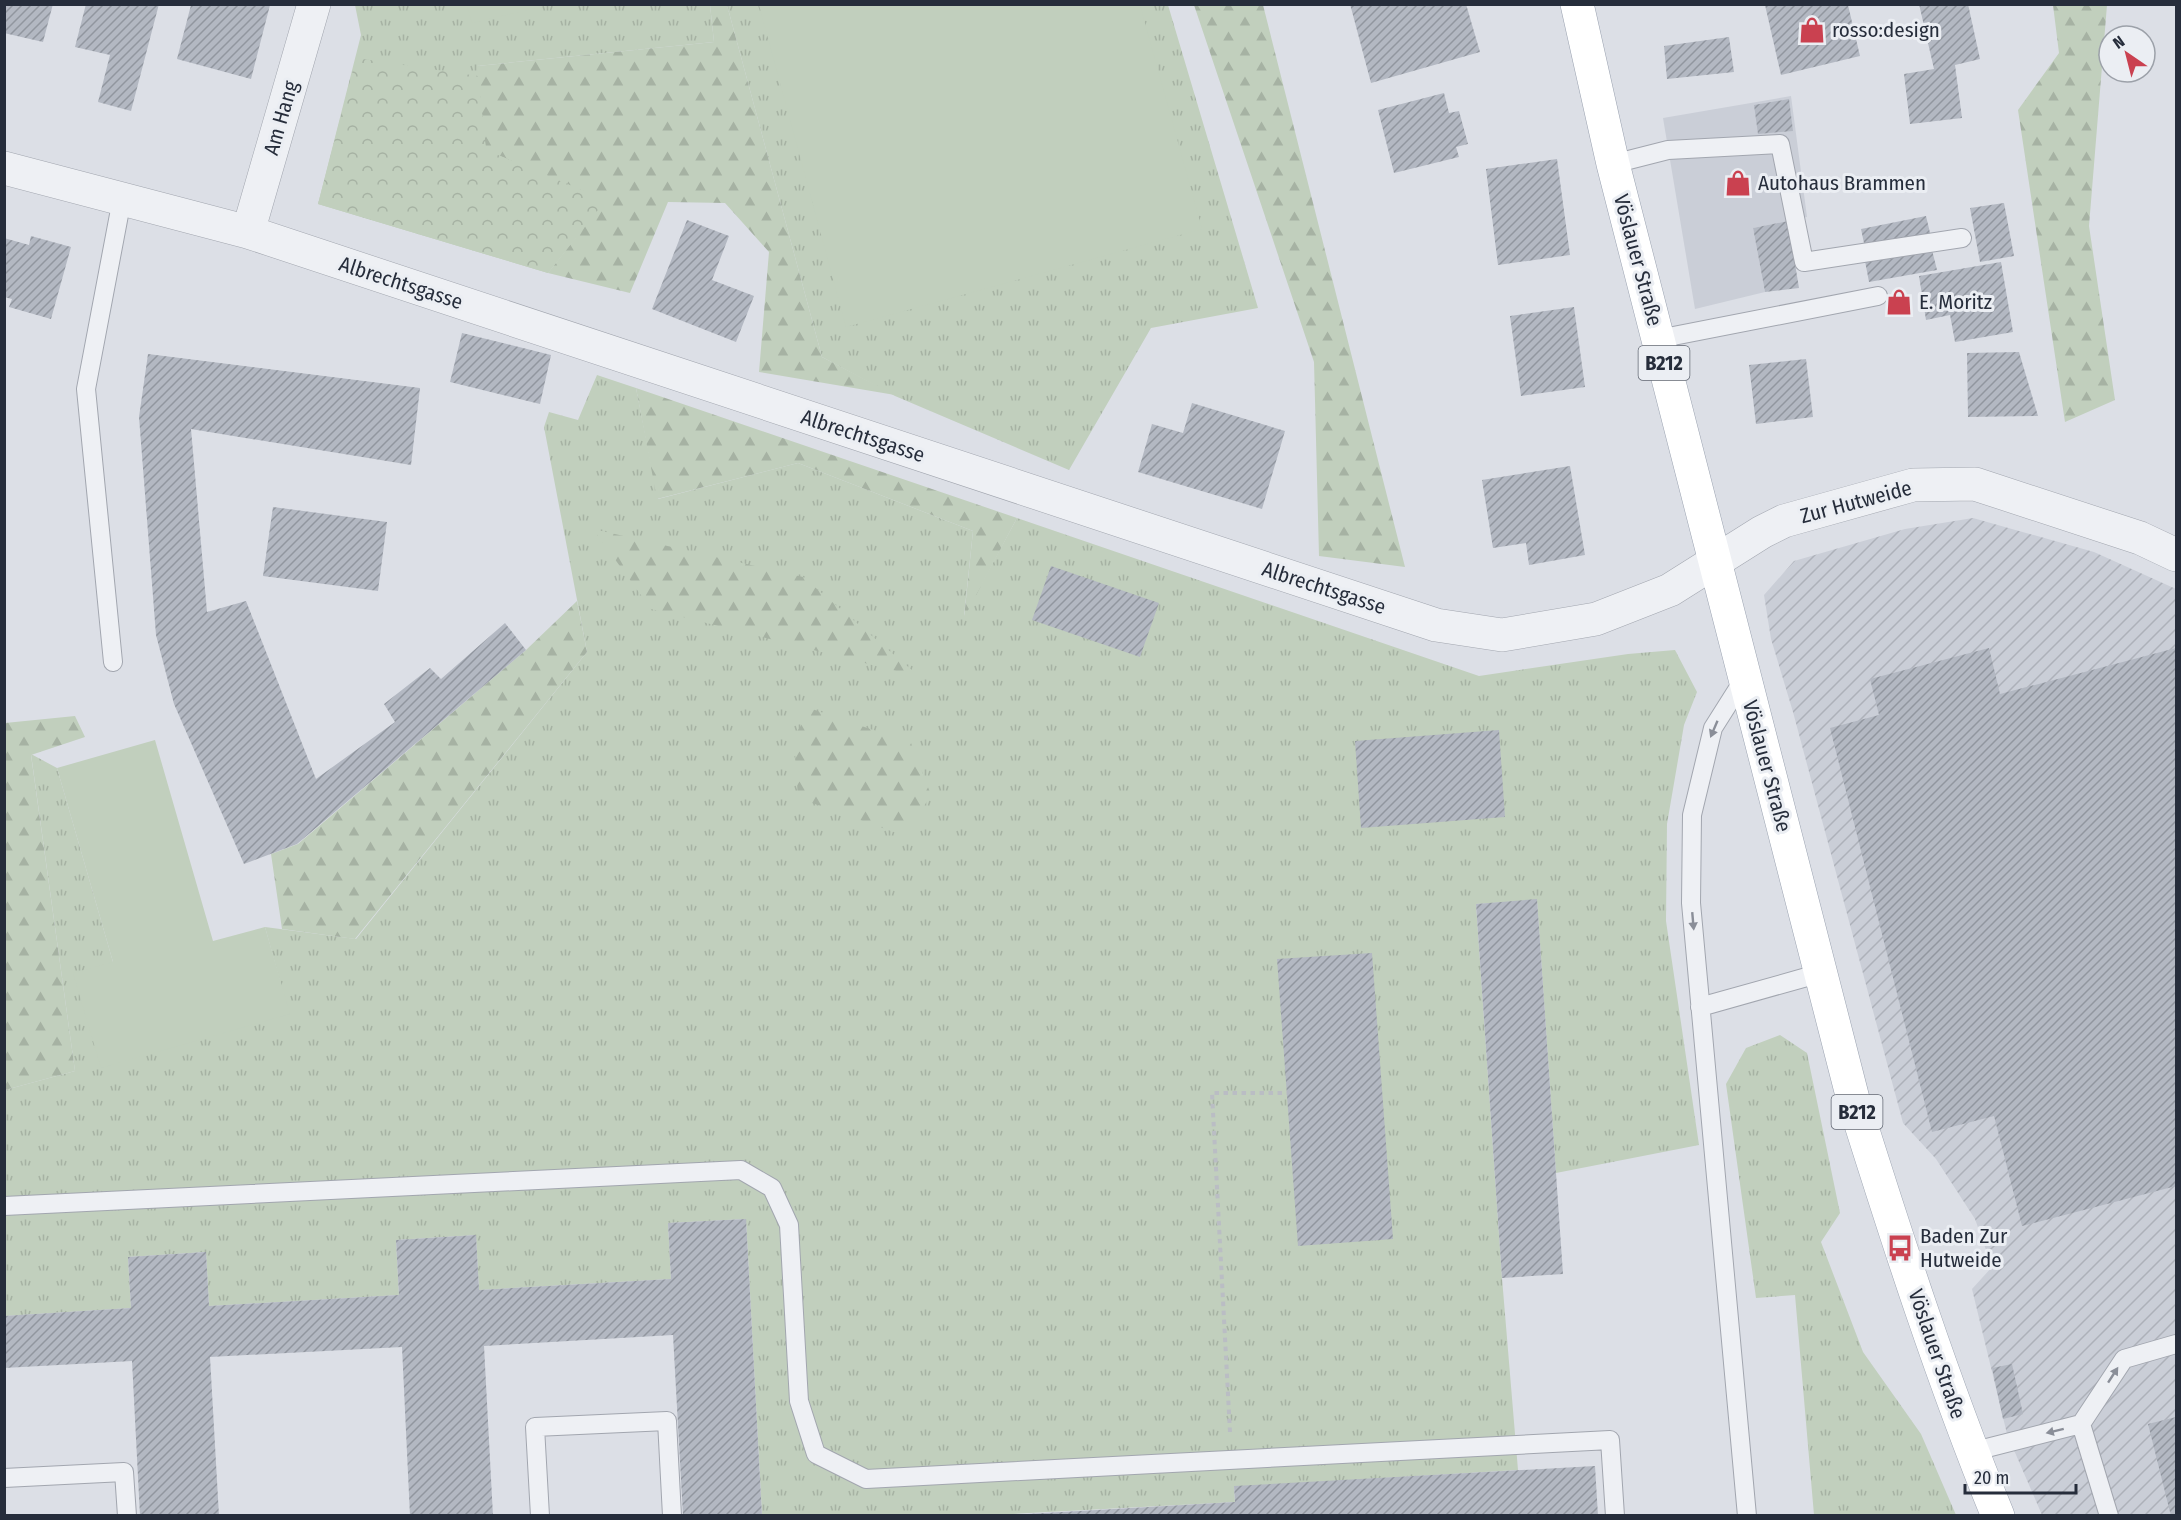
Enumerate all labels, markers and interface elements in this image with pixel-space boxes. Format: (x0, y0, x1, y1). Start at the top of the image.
shop icon: rosso:design (1797, 15, 1827, 45)
place label: rosso:design (1832, 17, 1940, 43)
north arrow (2097, 24, 2157, 84)
text: N (2109, 32, 2128, 53)
street label: Am Hang (258, 78, 304, 158)
shop icon: Autohaus Brammen (1723, 168, 1753, 198)
place label: Autohaus Brammen (1758, 170, 1926, 196)
street label: Vöslauer Straße (1608, 191, 1668, 329)
street label: Albrechtsgasse (336, 251, 466, 315)
shop icon: E. Moritz (1884, 287, 1914, 317)
place label: E. Moritz (1919, 289, 1992, 315)
road number: B212 (1638, 346, 1690, 380)
street label: Albrechtsgasse (798, 404, 928, 468)
street label: Zur Hutweide (1797, 475, 1915, 529)
street label: Albrechtsgasse (1259, 556, 1389, 620)
street label: Vöslauer Straße (1737, 697, 1797, 835)
one-way arrow (1709, 721, 1719, 739)
one-way arrow (1688, 912, 1698, 931)
road number: B212 (1832, 1095, 1882, 1129)
place label: Baden Zur Hutweide (1920, 1223, 2008, 1273)
bus stop icon: Baden Zur Hutweide (1885, 1233, 1915, 1263)
street label: Vöslauer Straße (1903, 1286, 1971, 1422)
one-way arrow (2107, 1367, 2118, 1383)
one-way arrow (2046, 1426, 2065, 1436)
scale bar (1965, 1457, 2076, 1495)
text: 20 m (1974, 1467, 2009, 1489)

